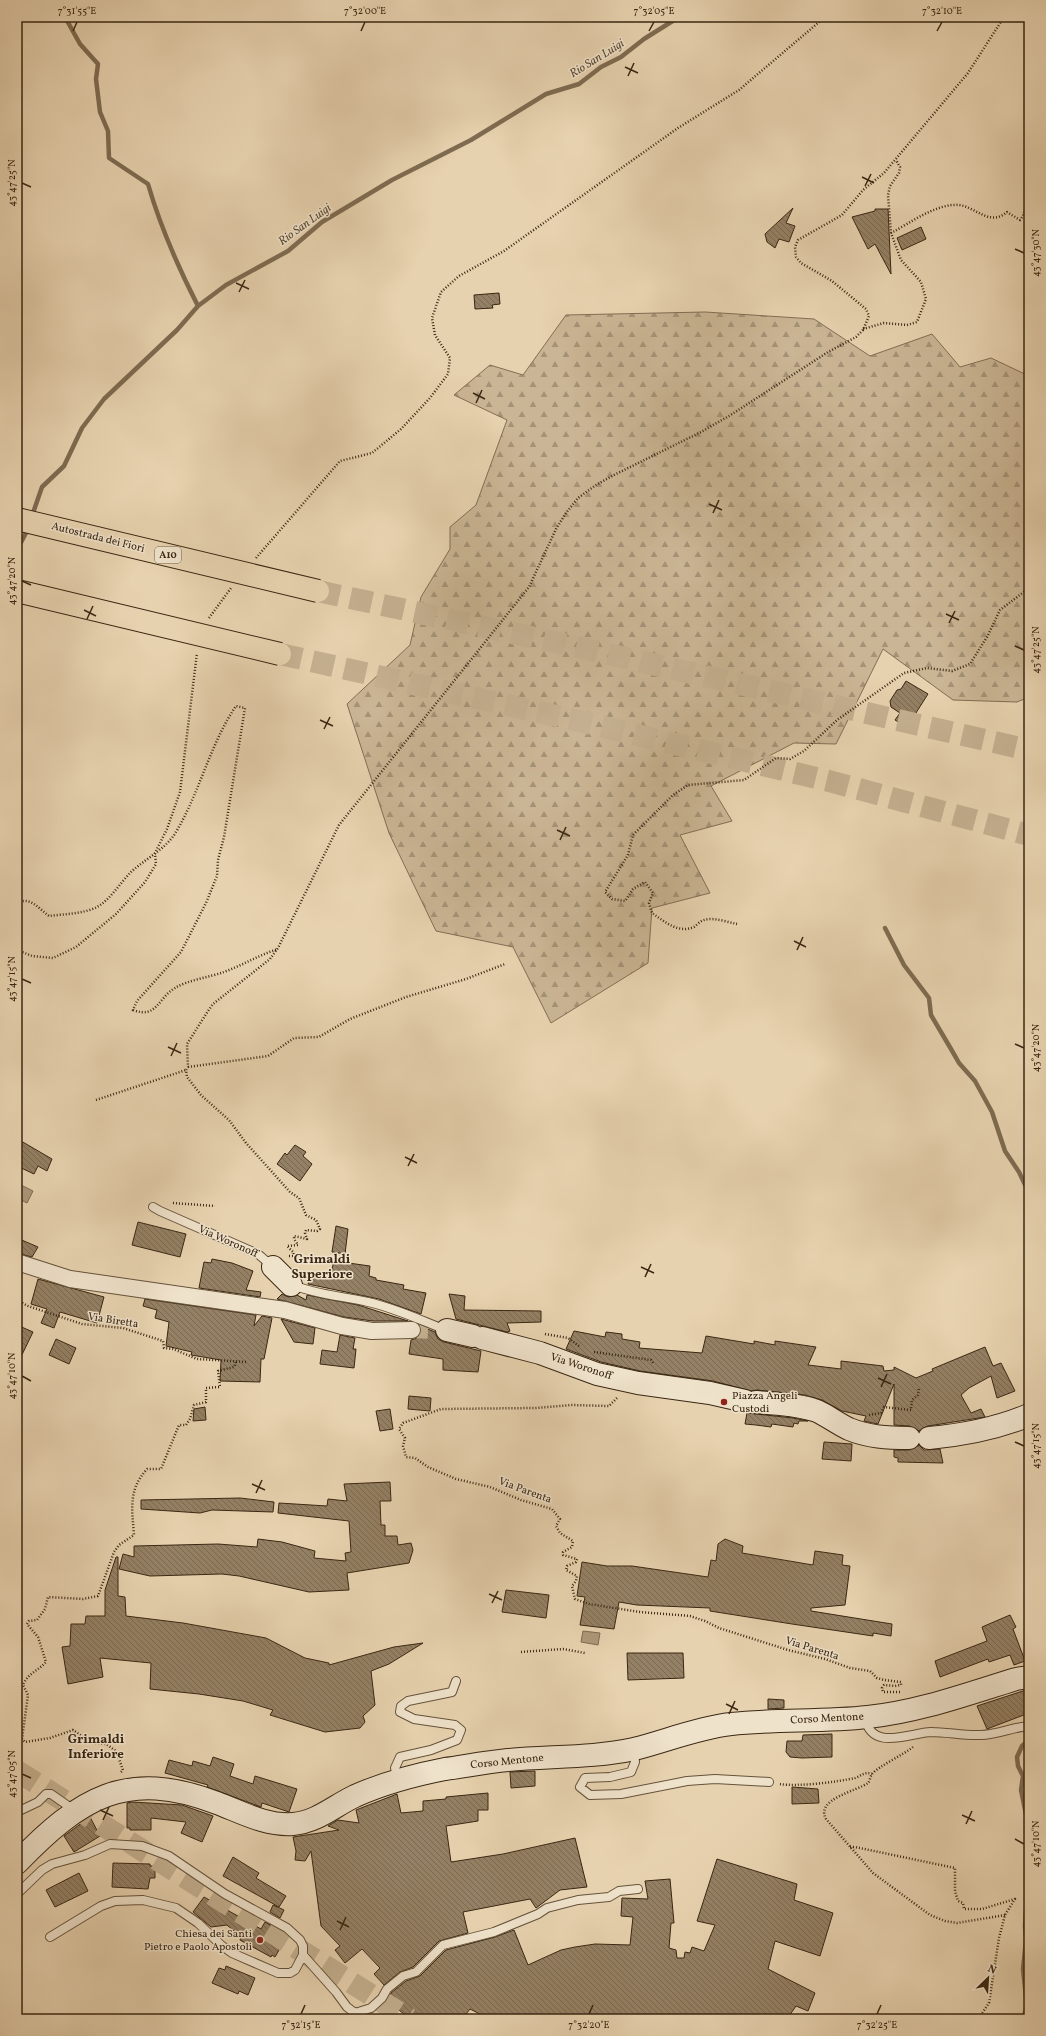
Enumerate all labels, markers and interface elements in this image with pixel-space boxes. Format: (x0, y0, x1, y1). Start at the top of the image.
text: 7°31'55"E (58, 4, 96, 18)
text: 7°32'00"E (344, 4, 386, 18)
text: 7°32'05"E (634, 4, 674, 18)
text: 7°32'10"E (922, 4, 962, 18)
water label: Rio San Luigi (567, 35, 628, 82)
text: 43°47'25"N (5, 159, 19, 207)
water label: Rio San Luigi (275, 200, 335, 250)
text: 43°47'30"N (1029, 228, 1043, 277)
street label: Autostrada dei Fiori (50, 519, 146, 557)
road number: A10 (155, 547, 181, 563)
text: 43°47'20"N (5, 556, 19, 605)
text: 43°47'25"N (1029, 626, 1043, 674)
text: 43°47'15"N (5, 955, 19, 1002)
text: 43°47'20"N (1029, 1023, 1043, 1072)
street label: Via Woronoff (196, 1222, 262, 1263)
district label: Grimaldi Superiore (292, 1251, 353, 1284)
street label: Via Biretta (87, 1310, 140, 1332)
street label: Via Woronoff (548, 1350, 615, 1385)
text: 43°47'10"N (5, 1352, 19, 1399)
place label: Piazza Angeli Custodi (732, 1389, 798, 1417)
marker: Piazza Angeli Custodi (719, 1397, 729, 1407)
text: 43°47'15"N (1029, 1422, 1043, 1469)
street label: Via Parenta (496, 1474, 554, 1508)
street label: Via Parenta (783, 1634, 841, 1664)
street label: Corso Mentone (790, 1710, 864, 1728)
district label: Grimaldi Inferiore (68, 1731, 125, 1764)
text: 43°47'05"N (5, 1750, 19, 1798)
street label: Corso Mentone (470, 1751, 544, 1773)
text: 43°47'10"N (1029, 1820, 1043, 1867)
place label: Chiesa dei Santi Pietro e Paolo Apostoli (144, 1927, 252, 1955)
marker: Chiesa dei Santi Pietro e Paolo Apostoli (255, 1935, 265, 1945)
north arrow (968, 1958, 1008, 1998)
text: N (985, 1962, 998, 1979)
text: 7°32'15"E (282, 2018, 321, 2032)
text: 7°32'20"E (568, 2018, 610, 2032)
text: 7°32'25"E (857, 2018, 897, 2032)

